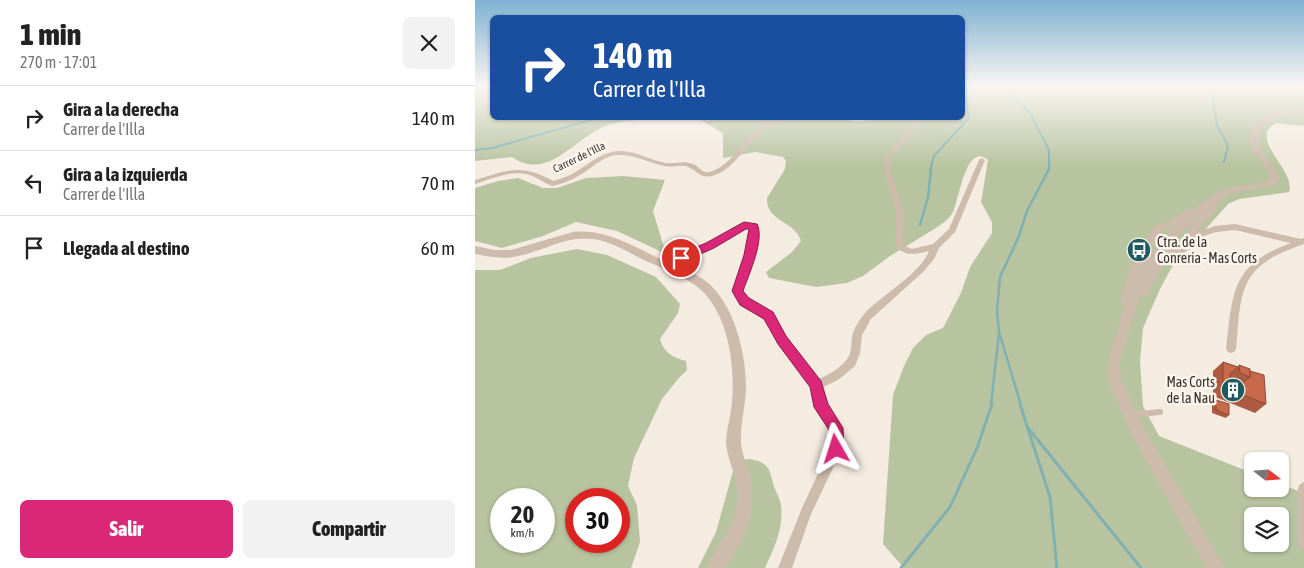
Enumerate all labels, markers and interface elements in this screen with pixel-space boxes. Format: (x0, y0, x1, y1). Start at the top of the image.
text: 1 min (20, 17, 81, 51)
button: close (403, 17, 455, 69)
icon: right (510, 35, 575, 100)
text: 140 m (593, 35, 672, 75)
text: 270 m · 17:01 (20, 53, 97, 71)
text: Carrer de l'Illa (593, 76, 706, 102)
text: Gira a la derecha (63, 98, 179, 120)
icon: right (20, 104, 48, 132)
text: 140 m (412, 107, 455, 129)
text: Carrer de l'Illa (63, 120, 145, 138)
street label: Carrer de l'Illa (551, 139, 607, 175)
text: Gira a la izquierda (63, 163, 188, 185)
icon: left (20, 169, 48, 197)
text: 70 m (421, 172, 455, 194)
text: Carrer de l'Illa (63, 185, 145, 203)
icon: arrive (20, 234, 48, 262)
place label: Ctra. de la Conreria - Mas Corts (1157, 234, 1257, 266)
text: Llegada al destino (63, 237, 190, 259)
text: 60 m (421, 237, 455, 259)
pin (660, 237, 702, 279)
bus stop icon: Ctra. de la Conreria - Mas Corts (1126, 237, 1152, 263)
icon: arrive (667, 244, 695, 272)
place label: Mas Corts de la Nau (1166, 374, 1215, 406)
building icon: Mas Corts de la Nau (1220, 377, 1246, 403)
position arrow (809, 422, 861, 474)
north arrow (1244, 452, 1289, 498)
map controls (1244, 452, 1289, 552)
speed limit sign: 30 (565, 488, 630, 553)
button: Salir (20, 500, 233, 558)
button: Compartir (243, 500, 455, 558)
text: 20 (511, 500, 534, 528)
button: layers (1244, 507, 1289, 552)
text: km/h (511, 526, 534, 540)

